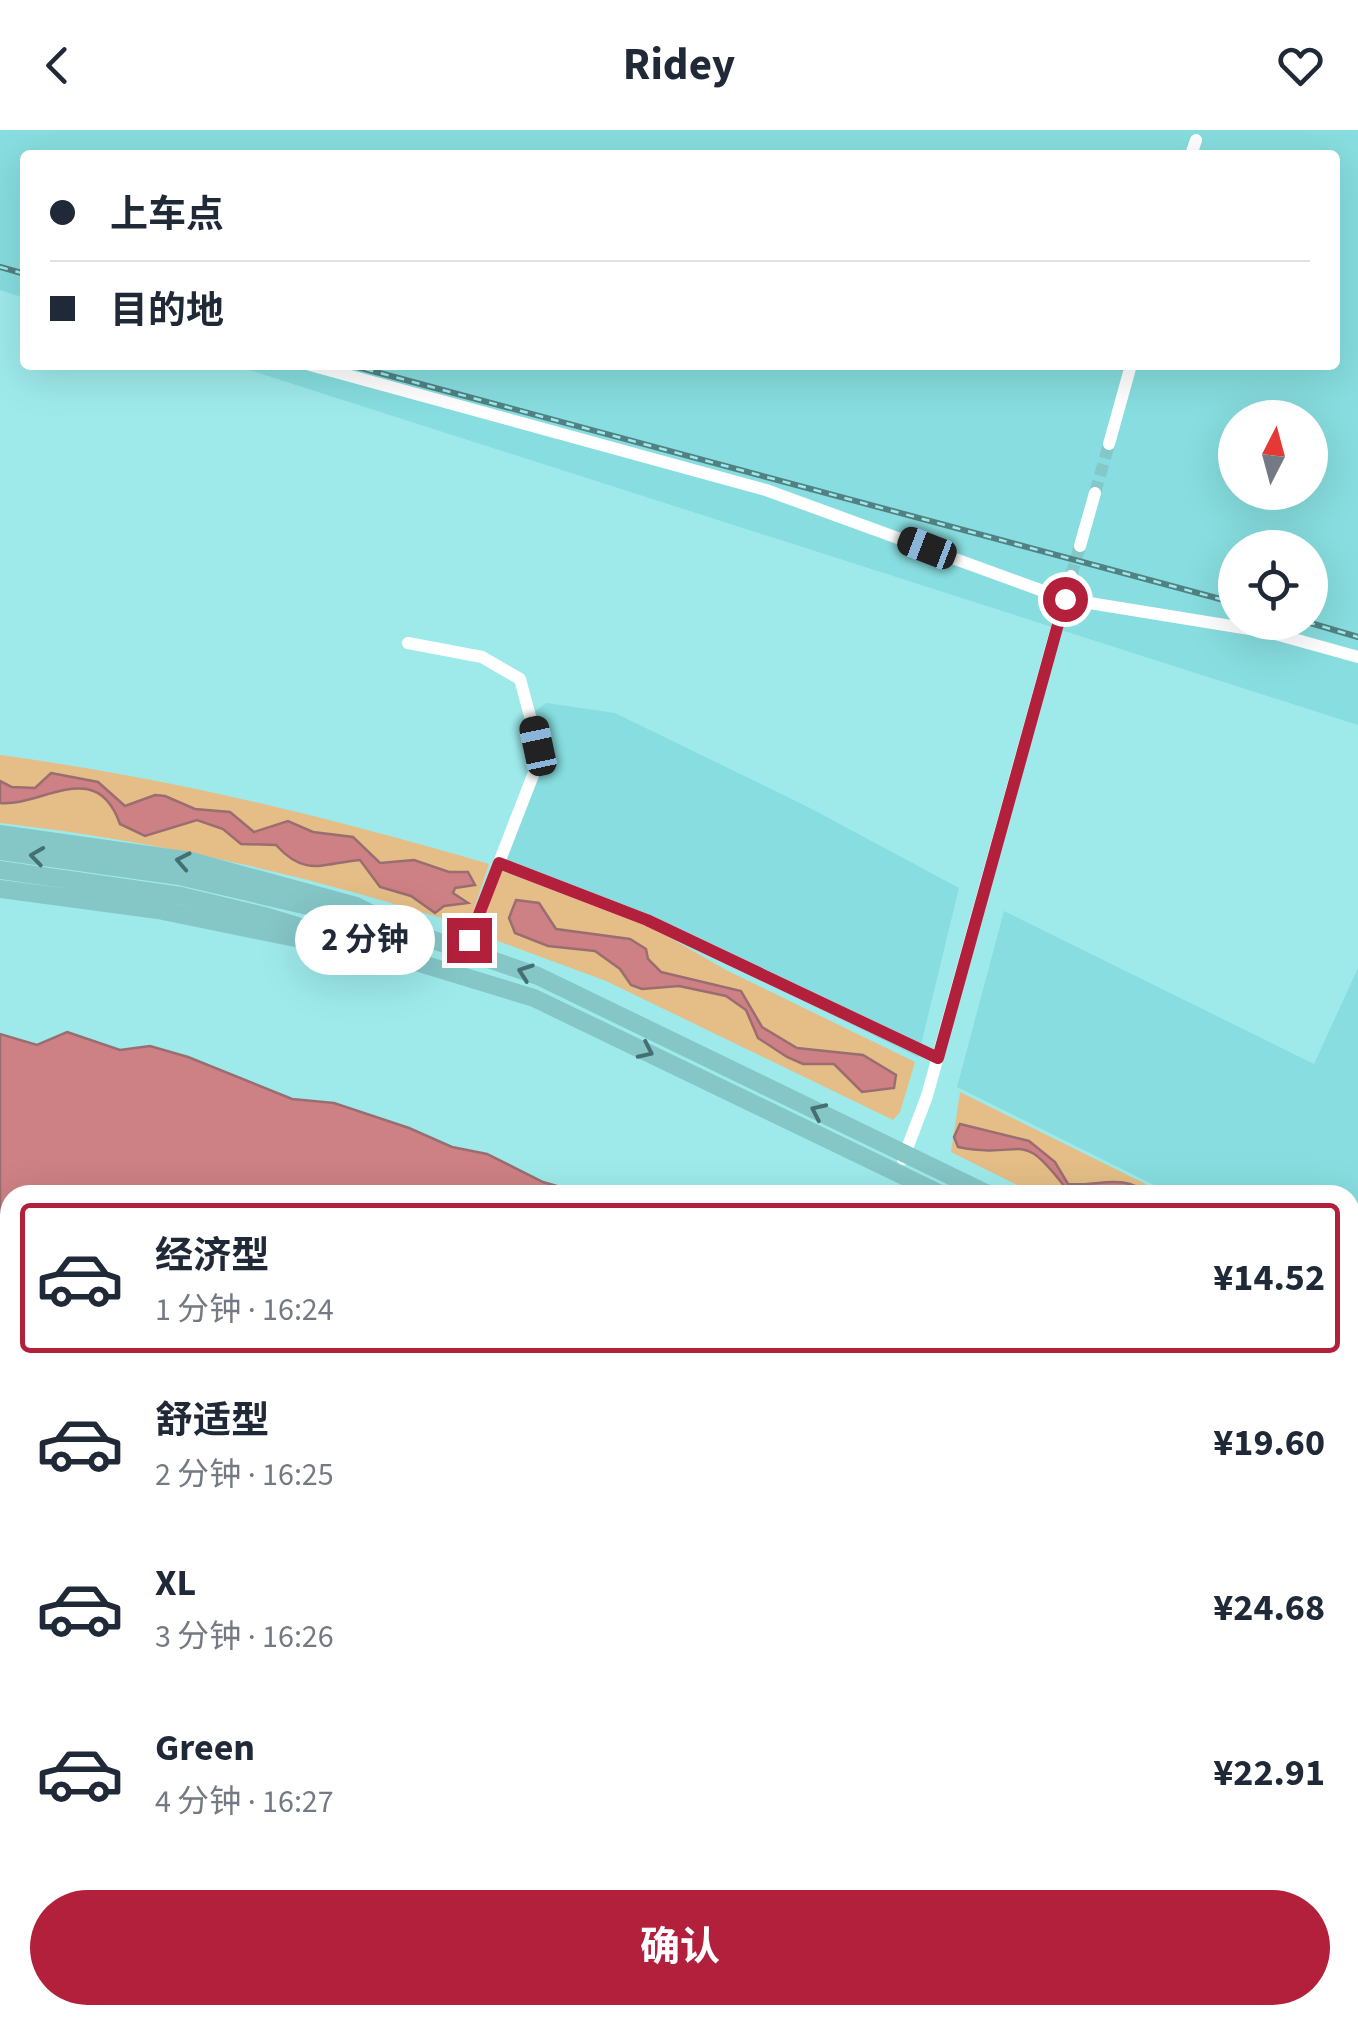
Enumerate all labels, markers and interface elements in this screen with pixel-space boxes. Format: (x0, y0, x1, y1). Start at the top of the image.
text: Ridey (623, 33, 735, 97)
icon: back (30, 38, 85, 93)
icon: heart (1273, 38, 1328, 93)
text: 上车点 (110, 188, 224, 242)
text: 目的地 (110, 284, 224, 338)
north arrow (1218, 400, 1328, 510)
map controls (1218, 400, 1328, 640)
car (894, 523, 960, 573)
button: locate (1218, 530, 1328, 640)
route start (1043, 577, 1088, 622)
car (517, 714, 559, 778)
one-way arrow (29, 847, 46, 868)
one-way arrow (175, 851, 192, 872)
callout: 2 分钟 (294, 905, 434, 975)
text: 2 分钟 (321, 917, 409, 963)
route end (447, 918, 492, 963)
one-way arrow (517, 963, 534, 984)
one-way arrow (636, 1039, 654, 1059)
one-way arrow (811, 1103, 829, 1123)
text: 经济型 (155, 1229, 269, 1283)
icon: car (35, 1233, 125, 1323)
text: ¥14.52 (1213, 1251, 1325, 1305)
text: 1 分钟 · 16:24 (155, 1287, 334, 1333)
text: 舒适型 (155, 1394, 269, 1448)
icon: car (35, 1398, 125, 1488)
text: ¥19.60 (1213, 1416, 1325, 1470)
text: 2 分钟 · 16:25 (155, 1452, 334, 1498)
text: XL (155, 1556, 196, 1610)
icon: car (35, 1563, 125, 1653)
text: ¥24.68 (1213, 1581, 1325, 1635)
text: 3 分钟 · 16:26 (155, 1614, 334, 1660)
text: Green (155, 1721, 255, 1775)
icon: car (35, 1728, 125, 1818)
text: ¥22.91 (1213, 1746, 1325, 1800)
text: 4 分钟 · 16:27 (155, 1779, 334, 1825)
button: 确认 (30, 1890, 1330, 2005)

